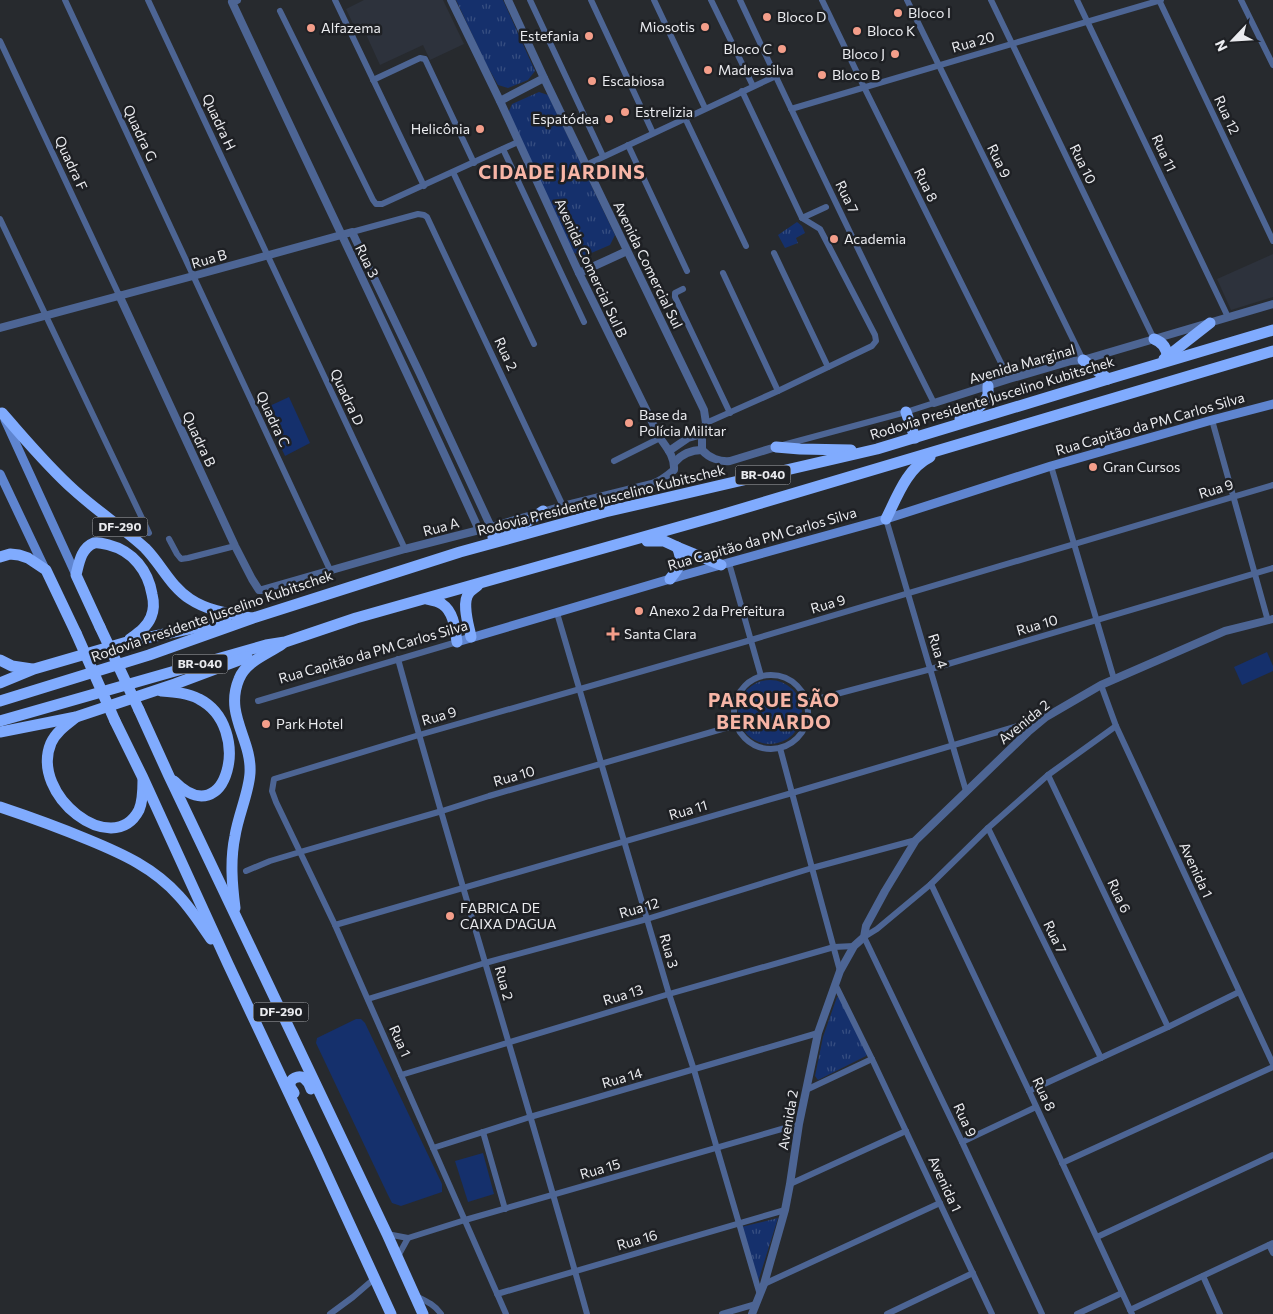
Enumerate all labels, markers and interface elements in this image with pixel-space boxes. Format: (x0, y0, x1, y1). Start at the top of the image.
place label: Bloco I (908, 4, 951, 21)
marker: Bloco I (892, 7, 904, 19)
place label: Bloco D (777, 8, 826, 25)
marker: Bloco D (761, 11, 773, 23)
north arrow (1208, 15, 1258, 65)
place label: Miosotis (639, 18, 695, 35)
place label: Alfazema (321, 19, 381, 36)
marker: Miosotis (699, 21, 711, 33)
marker: Alfazema (305, 22, 317, 34)
place label: Bloco K (867, 22, 915, 39)
marker: Bloco K (851, 25, 863, 37)
place label: Estefania (520, 27, 579, 44)
street label: Rua 20 (949, 27, 996, 56)
marker: Estefania (583, 30, 595, 42)
text: N (1211, 37, 1231, 54)
place label: Bloco C (723, 40, 772, 57)
marker: Bloco C (776, 43, 788, 55)
place label: Bloco J (842, 45, 885, 62)
marker: Bloco J (889, 48, 901, 60)
place label: Madressilva (718, 61, 794, 78)
marker: Madressilva (702, 64, 714, 76)
place label: Bloco B (832, 66, 880, 83)
marker: Bloco B (816, 69, 828, 81)
place label: Escabiosa (602, 72, 665, 89)
marker: Escabiosa (586, 75, 598, 87)
street label: Quadra H (199, 91, 240, 153)
street label: Rua 12 (1211, 93, 1244, 137)
street label: Quadra G (120, 102, 161, 164)
place label: Estrelizia (635, 103, 693, 120)
marker: Estrelizia (619, 106, 631, 118)
place label: Espatódea (532, 110, 599, 127)
marker: Espatódea (603, 113, 615, 125)
place label: Helicônia (411, 120, 470, 137)
marker: Helicônia (474, 123, 486, 135)
street label: Rua 11 (1148, 131, 1180, 174)
street label: Quadra F (51, 133, 91, 193)
street label: Rua 9 (984, 141, 1015, 181)
street label: Rua 10 (1067, 141, 1100, 186)
district label: CIDADE JARDINS (478, 160, 646, 183)
street label: Rua 8 (911, 165, 942, 205)
street label: Rua 7 (832, 178, 863, 216)
street label: Avenida Comercial Sul B (552, 196, 631, 340)
street label: Avenida Comercial Sul (610, 198, 687, 331)
place label: Academia (844, 230, 906, 247)
marker: Academia (828, 233, 840, 245)
street label: Rua 3 (352, 241, 383, 280)
street label: Rua B (189, 245, 229, 272)
street label: Rua 2 (491, 334, 522, 373)
street label: Avenida Marginal (967, 340, 1077, 387)
street label: Rodovia Presidente Juscelino Kubitschek (868, 352, 1117, 443)
street label: Quadra D (327, 366, 368, 428)
street label: Quadra C (253, 388, 294, 449)
street label: Rua Capitão da PM Carlos Silva (1053, 388, 1246, 459)
place label: Base da Polícia Militar (639, 406, 727, 439)
street label: Quadra B (179, 408, 220, 469)
marker: Base da Polícia Militar (623, 417, 635, 429)
place label: Gran Cursos (1103, 458, 1180, 475)
street label: Rodovia Presidente Juscelino Kubitschek (475, 460, 727, 539)
marker: Gran Cursos (1087, 461, 1099, 473)
road number: BR-040 (736, 466, 790, 484)
street label: Rua 9 (1196, 475, 1235, 502)
street label: Rua Capitão da PM Carlos Silva (665, 503, 858, 574)
street label: Rua A (421, 513, 461, 539)
road number: DF-290 (92, 518, 148, 536)
street label: Rodovia Presidente Juscelino Kubitschek (89, 566, 335, 665)
street label: Rua 9 (808, 590, 847, 617)
place label: Anexo 2 da Prefeitura (649, 602, 785, 619)
marker: Anexo 2 da Prefeitura (633, 605, 645, 617)
street label: Rua 10 (1014, 611, 1060, 639)
street label: Rua Capitão da PM Carlos Silva (276, 616, 469, 687)
place label: Santa Clara (624, 625, 697, 642)
marker: Santa Clara (606, 627, 620, 641)
street label: Rua 4 (925, 631, 952, 671)
road number: BR-040 (172, 654, 228, 674)
district label: PARQUE SÃO BERNARDO (708, 688, 840, 733)
street label: Avenida 2 (995, 696, 1053, 747)
street label: Rua 9 (419, 702, 458, 729)
place label: Park Hotel (276, 715, 343, 732)
marker: Park Hotel (260, 718, 272, 730)
street label: Rua 10 (491, 762, 537, 790)
street label: Rua 11 (667, 796, 709, 823)
street label: Avenida 1 (1176, 839, 1217, 900)
street label: Rua 6 (1104, 876, 1135, 916)
street label: Rua 12 (617, 894, 661, 921)
place label: FABRICA DE CAIXA D'AGUA (460, 899, 557, 932)
marker: FABRICA DE CAIXA D'AGUA (444, 910, 456, 922)
street label: Rua 7 (1040, 918, 1071, 956)
street label: Rua 3 (656, 932, 682, 970)
street label: Rua 2 (492, 964, 518, 1002)
street label: Rua 13 (601, 980, 645, 1009)
road number: DF-290 (254, 1002, 308, 1022)
street label: Rua 1 (386, 1022, 415, 1059)
street label: Rua 14 (600, 1063, 645, 1091)
street label: Rua 8 (1029, 1074, 1060, 1114)
street label: Avenida 2 (774, 1088, 801, 1151)
street label: Rua 9 (950, 1100, 981, 1140)
street label: Avenida 1 (925, 1153, 966, 1214)
street label: Rua 15 (578, 1155, 622, 1182)
street label: Rua 16 (615, 1226, 659, 1253)

